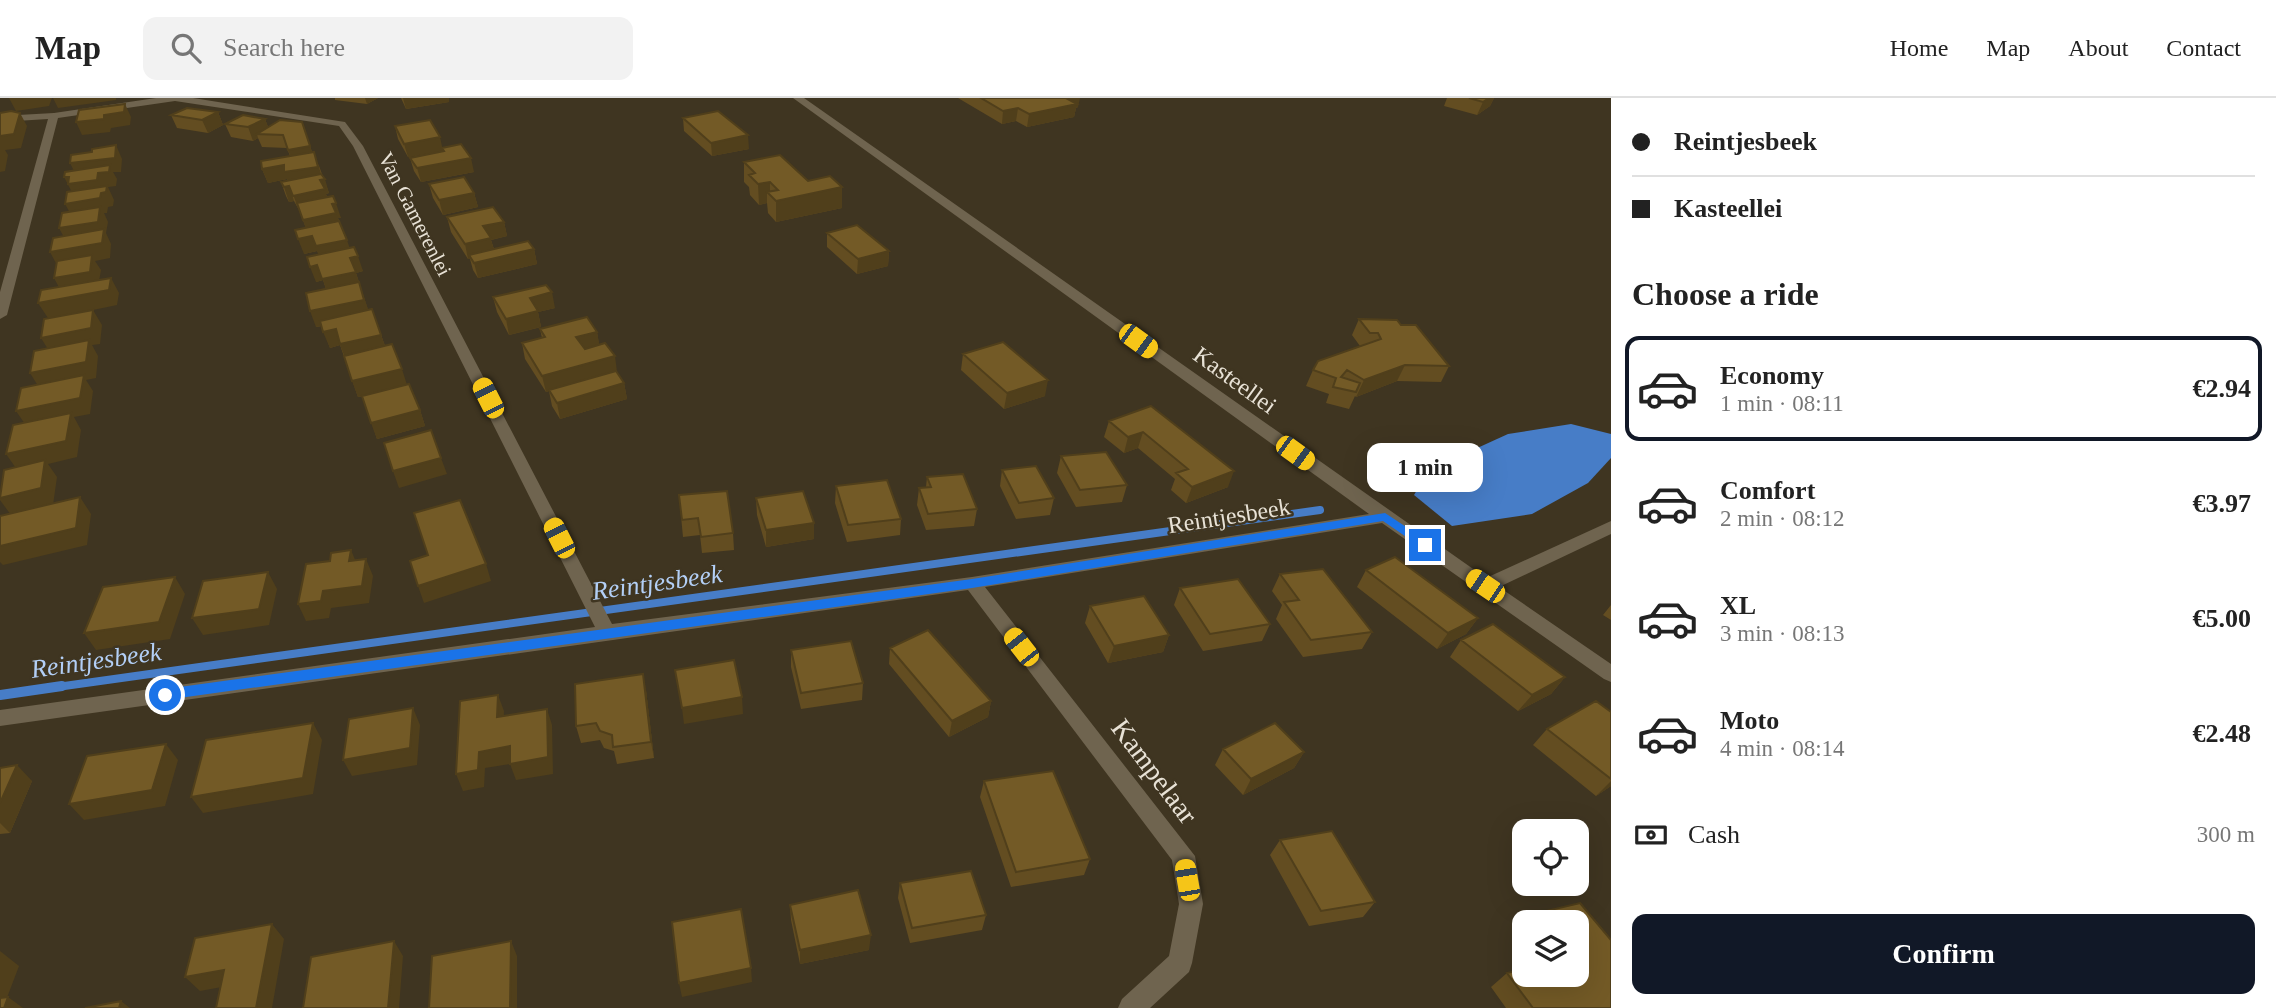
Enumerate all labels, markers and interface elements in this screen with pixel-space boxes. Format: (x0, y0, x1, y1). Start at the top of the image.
search box (143, 17, 633, 80)
icon: search (167, 29, 205, 67)
text: Map (35, 30, 101, 66)
text: Search here (223, 33, 345, 62)
text: Home (1890, 35, 1948, 61)
text: Map (1986, 35, 2030, 61)
text: About (2068, 35, 2128, 61)
text: Contact (2166, 35, 2241, 61)
text: Reintjesbeek (1674, 127, 1817, 156)
street label: Van Gamerenlei (373, 148, 457, 280)
text: Kasteellei (1674, 194, 1782, 223)
text: Choose a ride (1632, 276, 1819, 312)
car (1115, 320, 1162, 362)
street label: Kasteellei (1189, 341, 1282, 419)
icon: car (1636, 357, 1699, 420)
text: Economy (1720, 361, 1824, 390)
text: €2.94 (2193, 374, 2251, 403)
car (470, 375, 507, 421)
text: 1 min · 08:11 (1720, 391, 1844, 416)
car (1272, 432, 1319, 474)
callout: 1 min (1367, 444, 1483, 492)
text: 1 min (1397, 455, 1453, 480)
icon: car (1636, 472, 1699, 535)
text: Comfort (1720, 476, 1815, 505)
text: €3.97 (2193, 489, 2251, 518)
street label: Reintjesbeek (1166, 493, 1292, 539)
text: 2 min · 08:12 (1720, 506, 1845, 531)
car (541, 515, 578, 561)
route end (1409, 529, 1441, 561)
water label: Reintjesbeek (589, 559, 725, 606)
car (1462, 566, 1509, 606)
icon: car (1636, 587, 1699, 650)
text: XL (1720, 591, 1756, 620)
text: €5.00 (2193, 604, 2251, 633)
text: 3 min · 08:13 (1720, 621, 1845, 646)
car (1000, 624, 1043, 670)
water label: Reintjesbeek (28, 637, 164, 684)
route start (149, 679, 181, 711)
icon: car (1636, 702, 1699, 765)
text: Moto (1720, 706, 1779, 735)
street label: Kampelaar (1105, 713, 1204, 830)
text: €2.48 (2193, 719, 2251, 748)
text: 4 min · 08:14 (1720, 736, 1845, 761)
icon: cash (1632, 816, 1670, 854)
map controls (1512, 819, 1589, 987)
button: locate (1512, 819, 1589, 896)
text: Cash (1688, 820, 1740, 849)
text: 300 m (2197, 822, 2255, 847)
car (1174, 857, 1201, 903)
button: layers (1512, 910, 1589, 987)
button: Confirm (1632, 914, 2255, 994)

